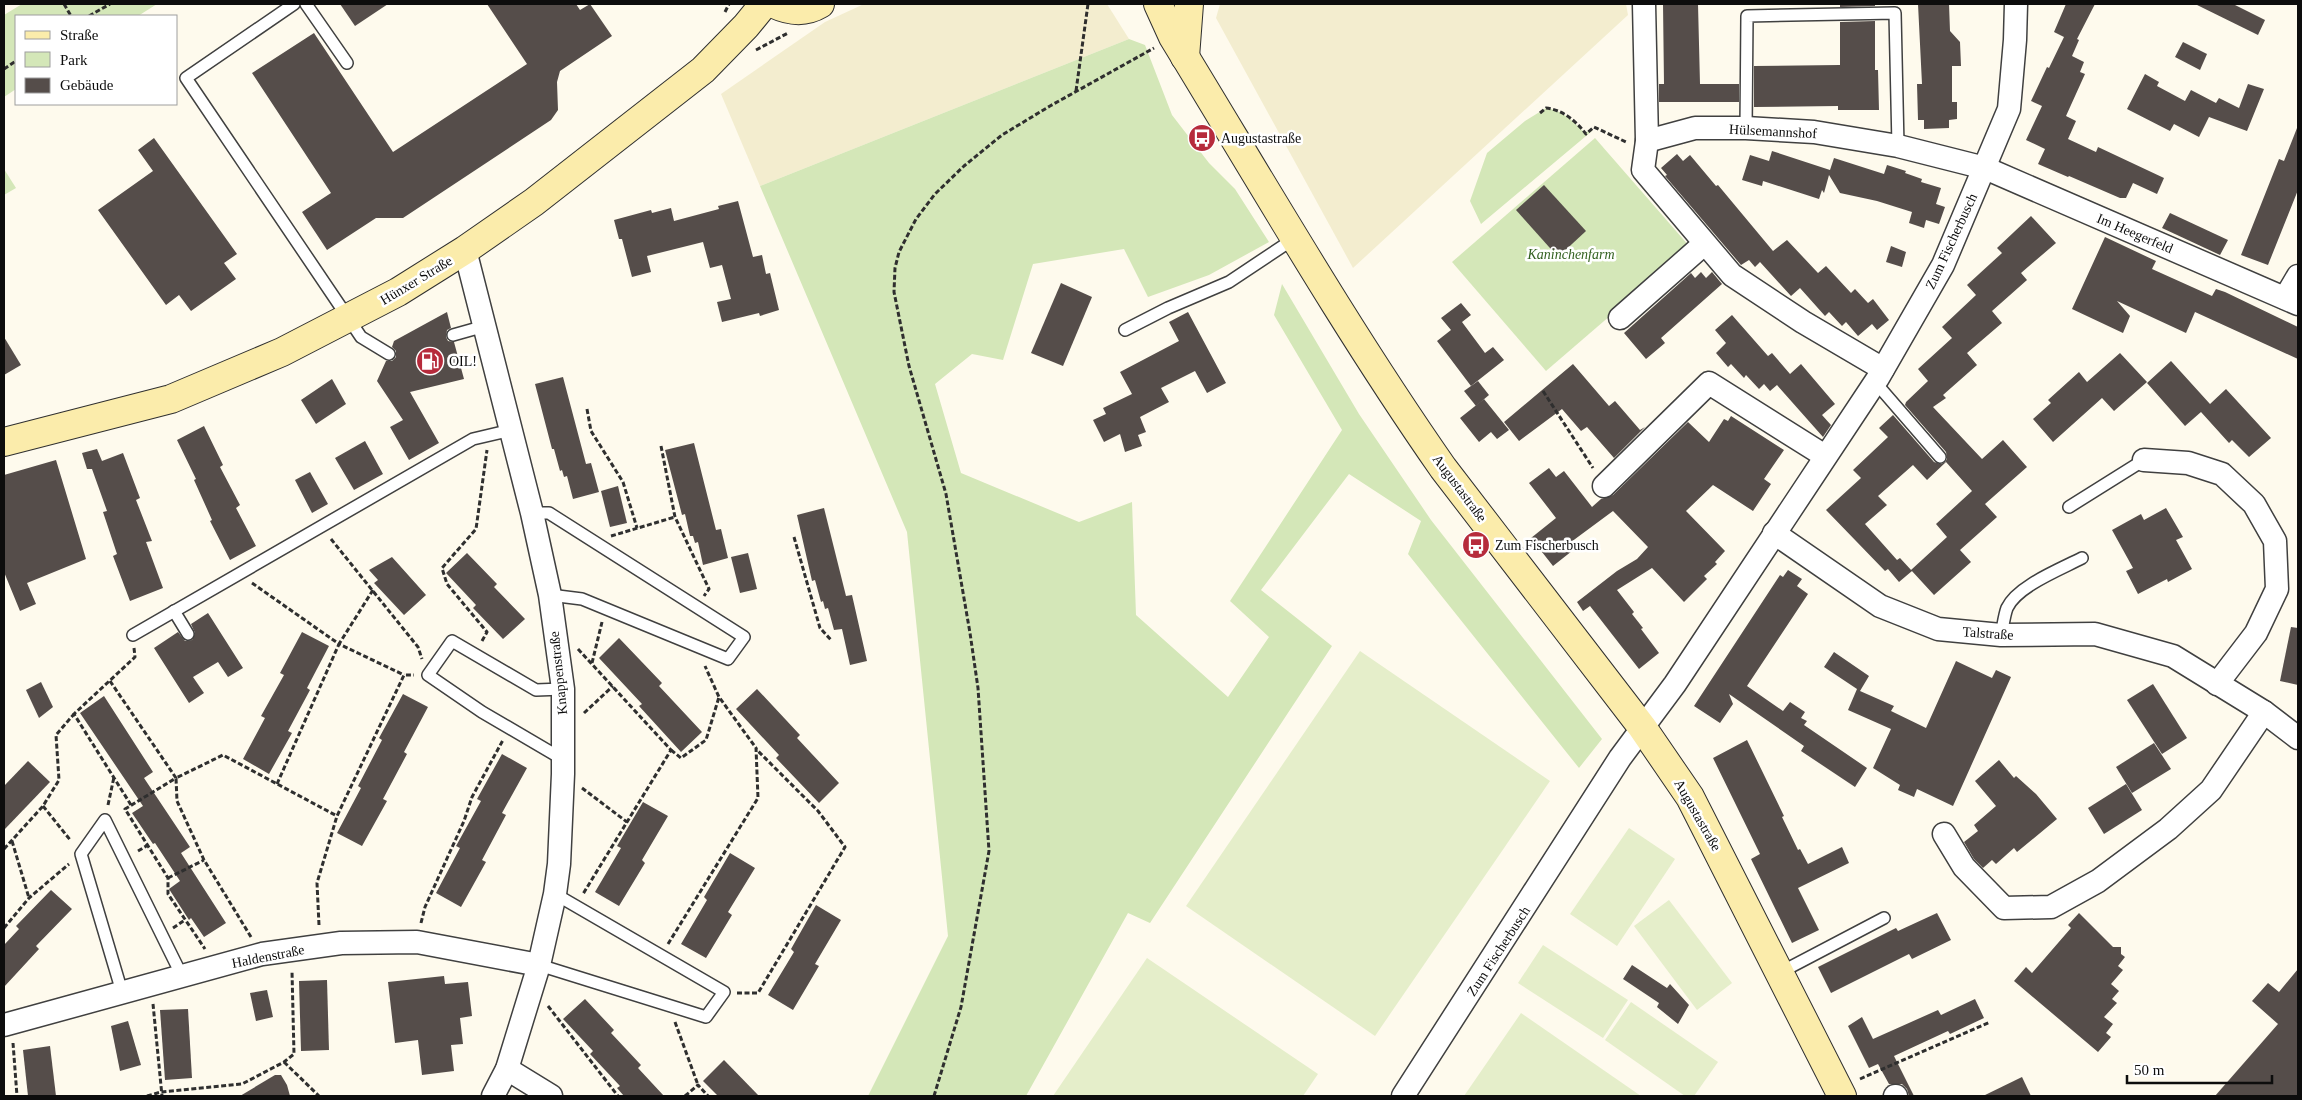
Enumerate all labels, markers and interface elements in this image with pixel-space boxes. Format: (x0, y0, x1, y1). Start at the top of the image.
legend (15, 15, 178, 105)
text: Straße (60, 27, 99, 43)
text: Park (60, 52, 88, 68)
text: Gebäude (60, 77, 114, 93)
street label: Hülsemannshof (1729, 122, 1818, 141)
bus stop icon: Augustastraße (1187, 123, 1217, 153)
place label: Augustastraße (1221, 131, 1301, 146)
street label: Zum Fischerbusch (1923, 191, 1980, 291)
street label: Im Heegerfeld (2094, 211, 2175, 256)
park label: Kaninchenfarm (1526, 247, 1615, 262)
street label: Hünxer Straße (378, 253, 455, 308)
fuel station icon: OIL! (415, 346, 445, 376)
place label: OIL! (449, 354, 477, 369)
street label: Augustastraße (1430, 452, 1490, 525)
bus stop icon: Zum Fischerbusch (1461, 530, 1491, 560)
place label: Zum Fischerbusch (1495, 538, 1599, 553)
street label: Talstraße (1962, 624, 2014, 643)
street label: Knappenstraße (547, 630, 570, 715)
street label: Augustastraße (1671, 777, 1724, 854)
street label: Zum Fischerbusch (1464, 904, 1533, 999)
street label: Haldenstraße (230, 942, 306, 971)
scale bar (2127, 1052, 2272, 1084)
text: 50 m (2134, 1062, 2165, 1078)

